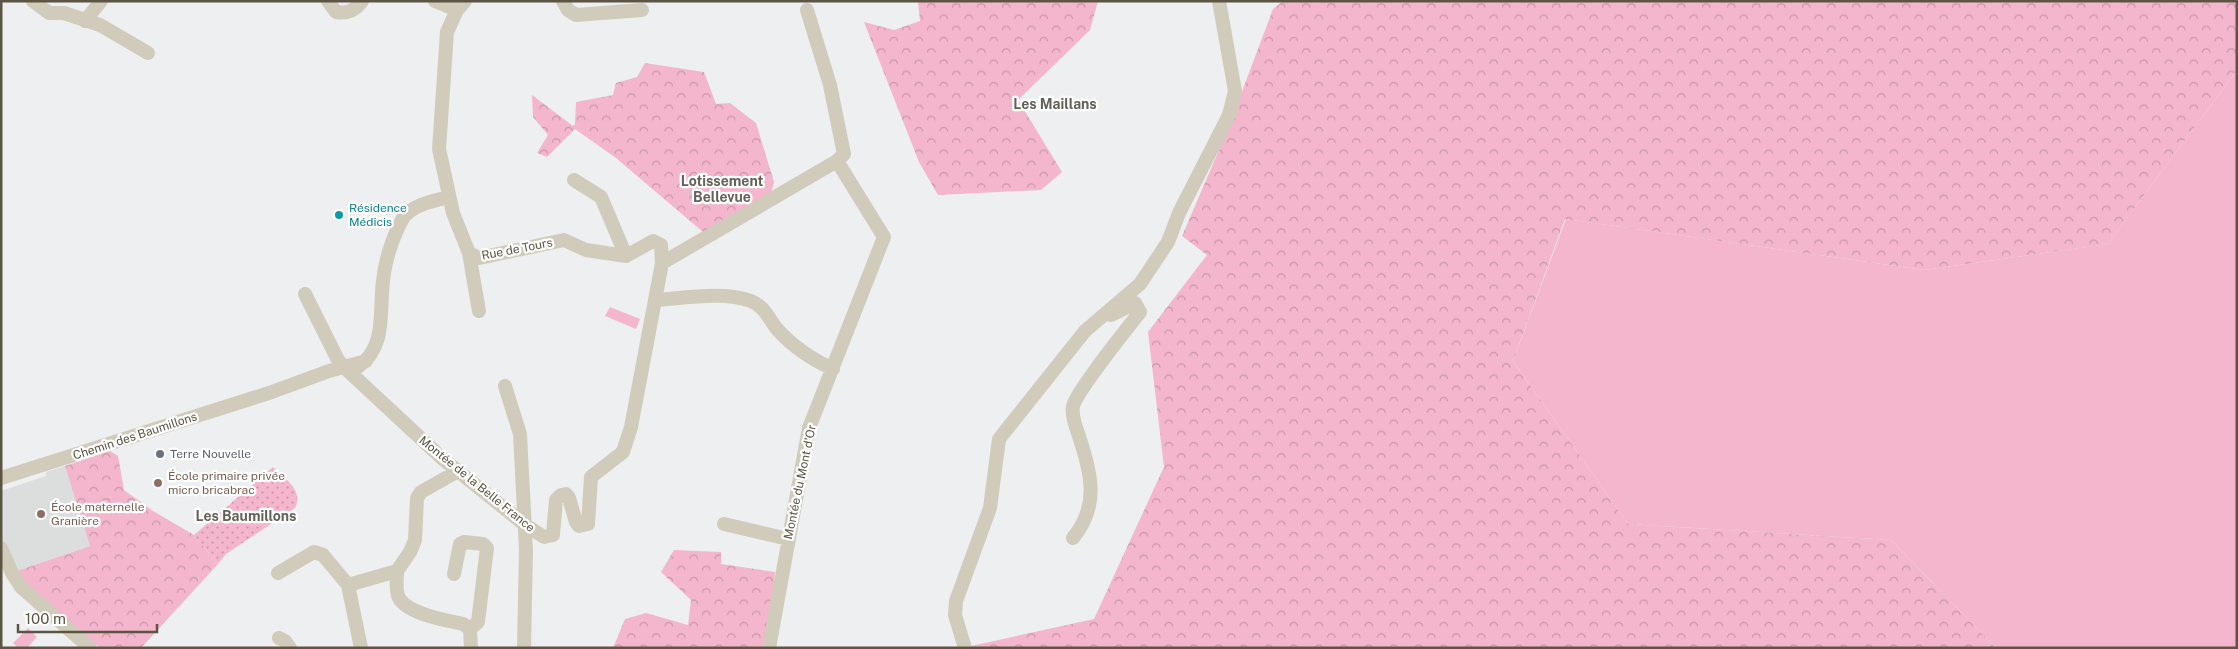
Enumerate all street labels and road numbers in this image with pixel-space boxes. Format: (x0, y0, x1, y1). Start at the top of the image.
street label: Rue de Tours (480, 235, 554, 263)
street label: Chemin des Baumillons (71, 409, 199, 463)
street label: Montée du Mont d'Or (781, 423, 819, 541)
street label: Montée de la Belle France (416, 433, 538, 535)

